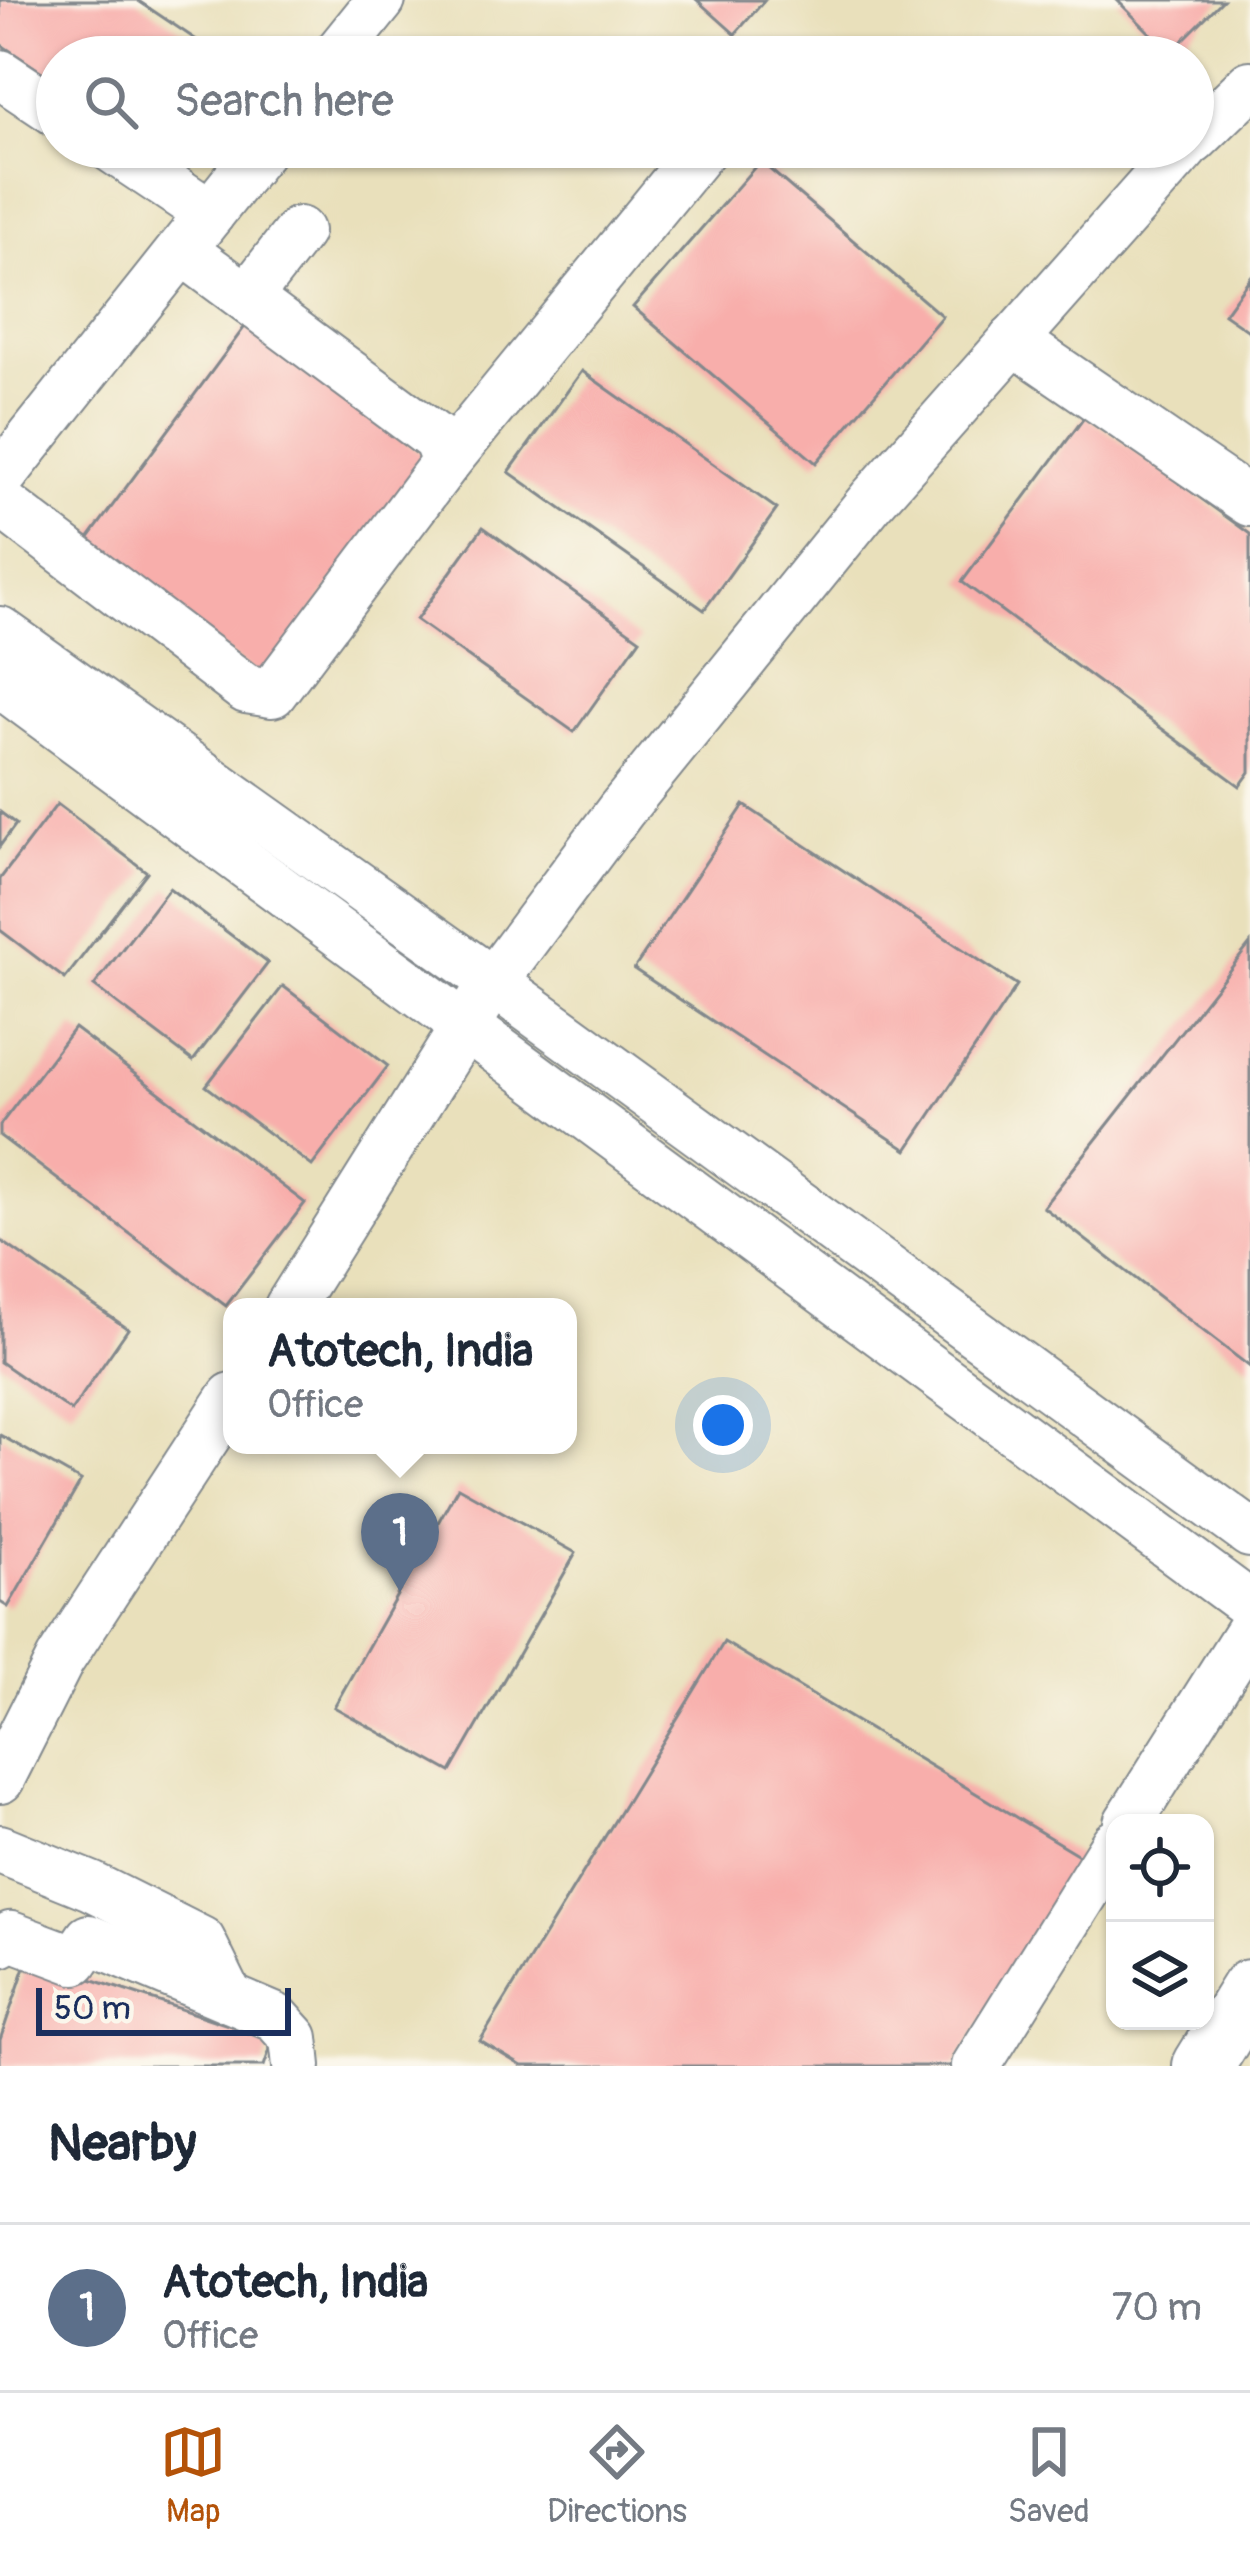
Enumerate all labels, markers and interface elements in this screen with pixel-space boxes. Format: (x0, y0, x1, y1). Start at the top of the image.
search box (36, 36, 1214, 168)
icon: search (78, 69, 144, 135)
text: Search here (174, 74, 394, 130)
popup (223, 1298, 577, 1454)
text: Atotech, India (267, 1324, 533, 1380)
text: Office (267, 1380, 363, 1429)
your location (693, 1395, 753, 1455)
pin: 1 (361, 1493, 439, 1592)
map controls (1106, 1814, 1214, 2030)
button: locate (1106, 1814, 1214, 1922)
button: layers (1106, 1922, 1214, 2030)
scale bar (36, 1982, 291, 2035)
text: 50 m (54, 1988, 131, 2029)
text: Nearby (48, 2112, 196, 2176)
text: Atotech, India (162, 2255, 428, 2311)
text: 1 (79, 2283, 95, 2332)
text: 70 m (1112, 2283, 1202, 2332)
text: Office (162, 2311, 258, 2360)
tab: Map (160, 2419, 226, 2532)
tab: Directions (547, 2419, 687, 2532)
tab: Saved (1008, 2419, 1090, 2532)

